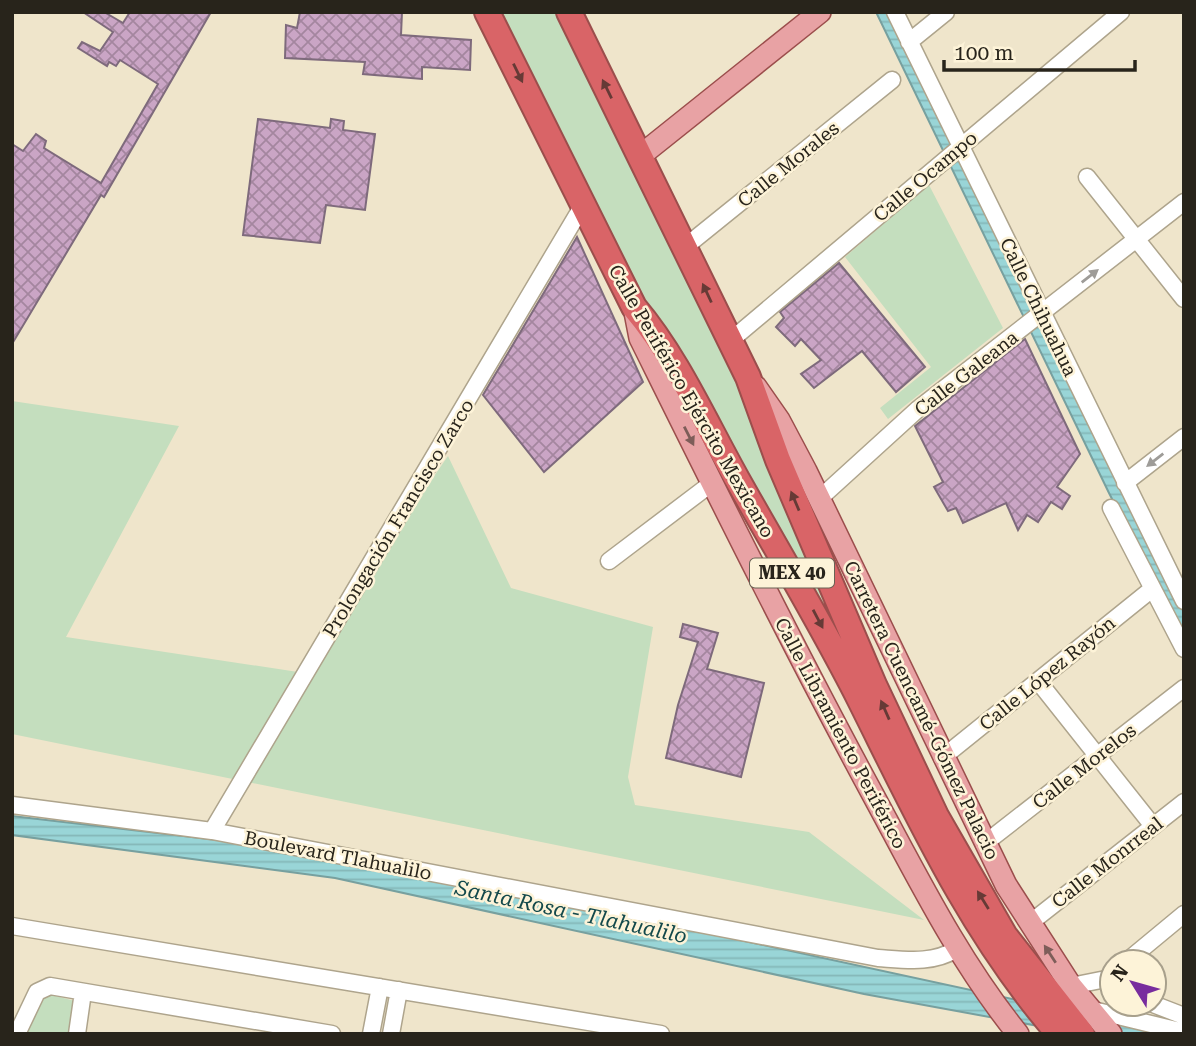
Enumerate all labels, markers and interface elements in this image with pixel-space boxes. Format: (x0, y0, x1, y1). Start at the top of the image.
scale bar (944, 28, 1135, 72)
text: 100 m (954, 41, 1014, 65)
one-way arrow (512, 63, 523, 83)
one-way arrow (601, 79, 613, 99)
street label: Calle Morales (733, 117, 844, 212)
street label: Calle Ocampo (869, 126, 982, 226)
street label: Calle Chihuahua (995, 234, 1082, 381)
street label: Calle Periférico Ejército Mexicano (604, 261, 779, 542)
one-way arrow (1081, 268, 1099, 283)
one-way arrow (702, 283, 713, 303)
street label: Calle Galeana (910, 325, 1023, 421)
street label: Prolongación Francisco Zarco (318, 395, 479, 642)
one-way arrow (684, 426, 695, 446)
one-way arrow (1146, 452, 1163, 467)
one-way arrow (790, 490, 801, 511)
street label: Carretera Cuencamé-Gómez Palacio (839, 557, 1004, 863)
road number: MEX 40 (750, 558, 834, 588)
one-way arrow (811, 609, 823, 629)
street label: Calle López Rayón (975, 611, 1120, 735)
street label: Calle Libramiento Periférico (770, 614, 911, 853)
one-way arrow (880, 700, 891, 720)
street label: Calle Morelos (1028, 719, 1141, 814)
street label: Calle Monrreal (1047, 812, 1168, 913)
street label: Boulevard Tlahualilo (242, 826, 434, 885)
water label: Santa Rosa - Tlahualilo (452, 875, 689, 948)
one-way arrow (977, 891, 989, 910)
one-way arrow (1044, 945, 1057, 964)
north arrow (1098, 948, 1168, 1018)
text: N (1106, 960, 1134, 986)

